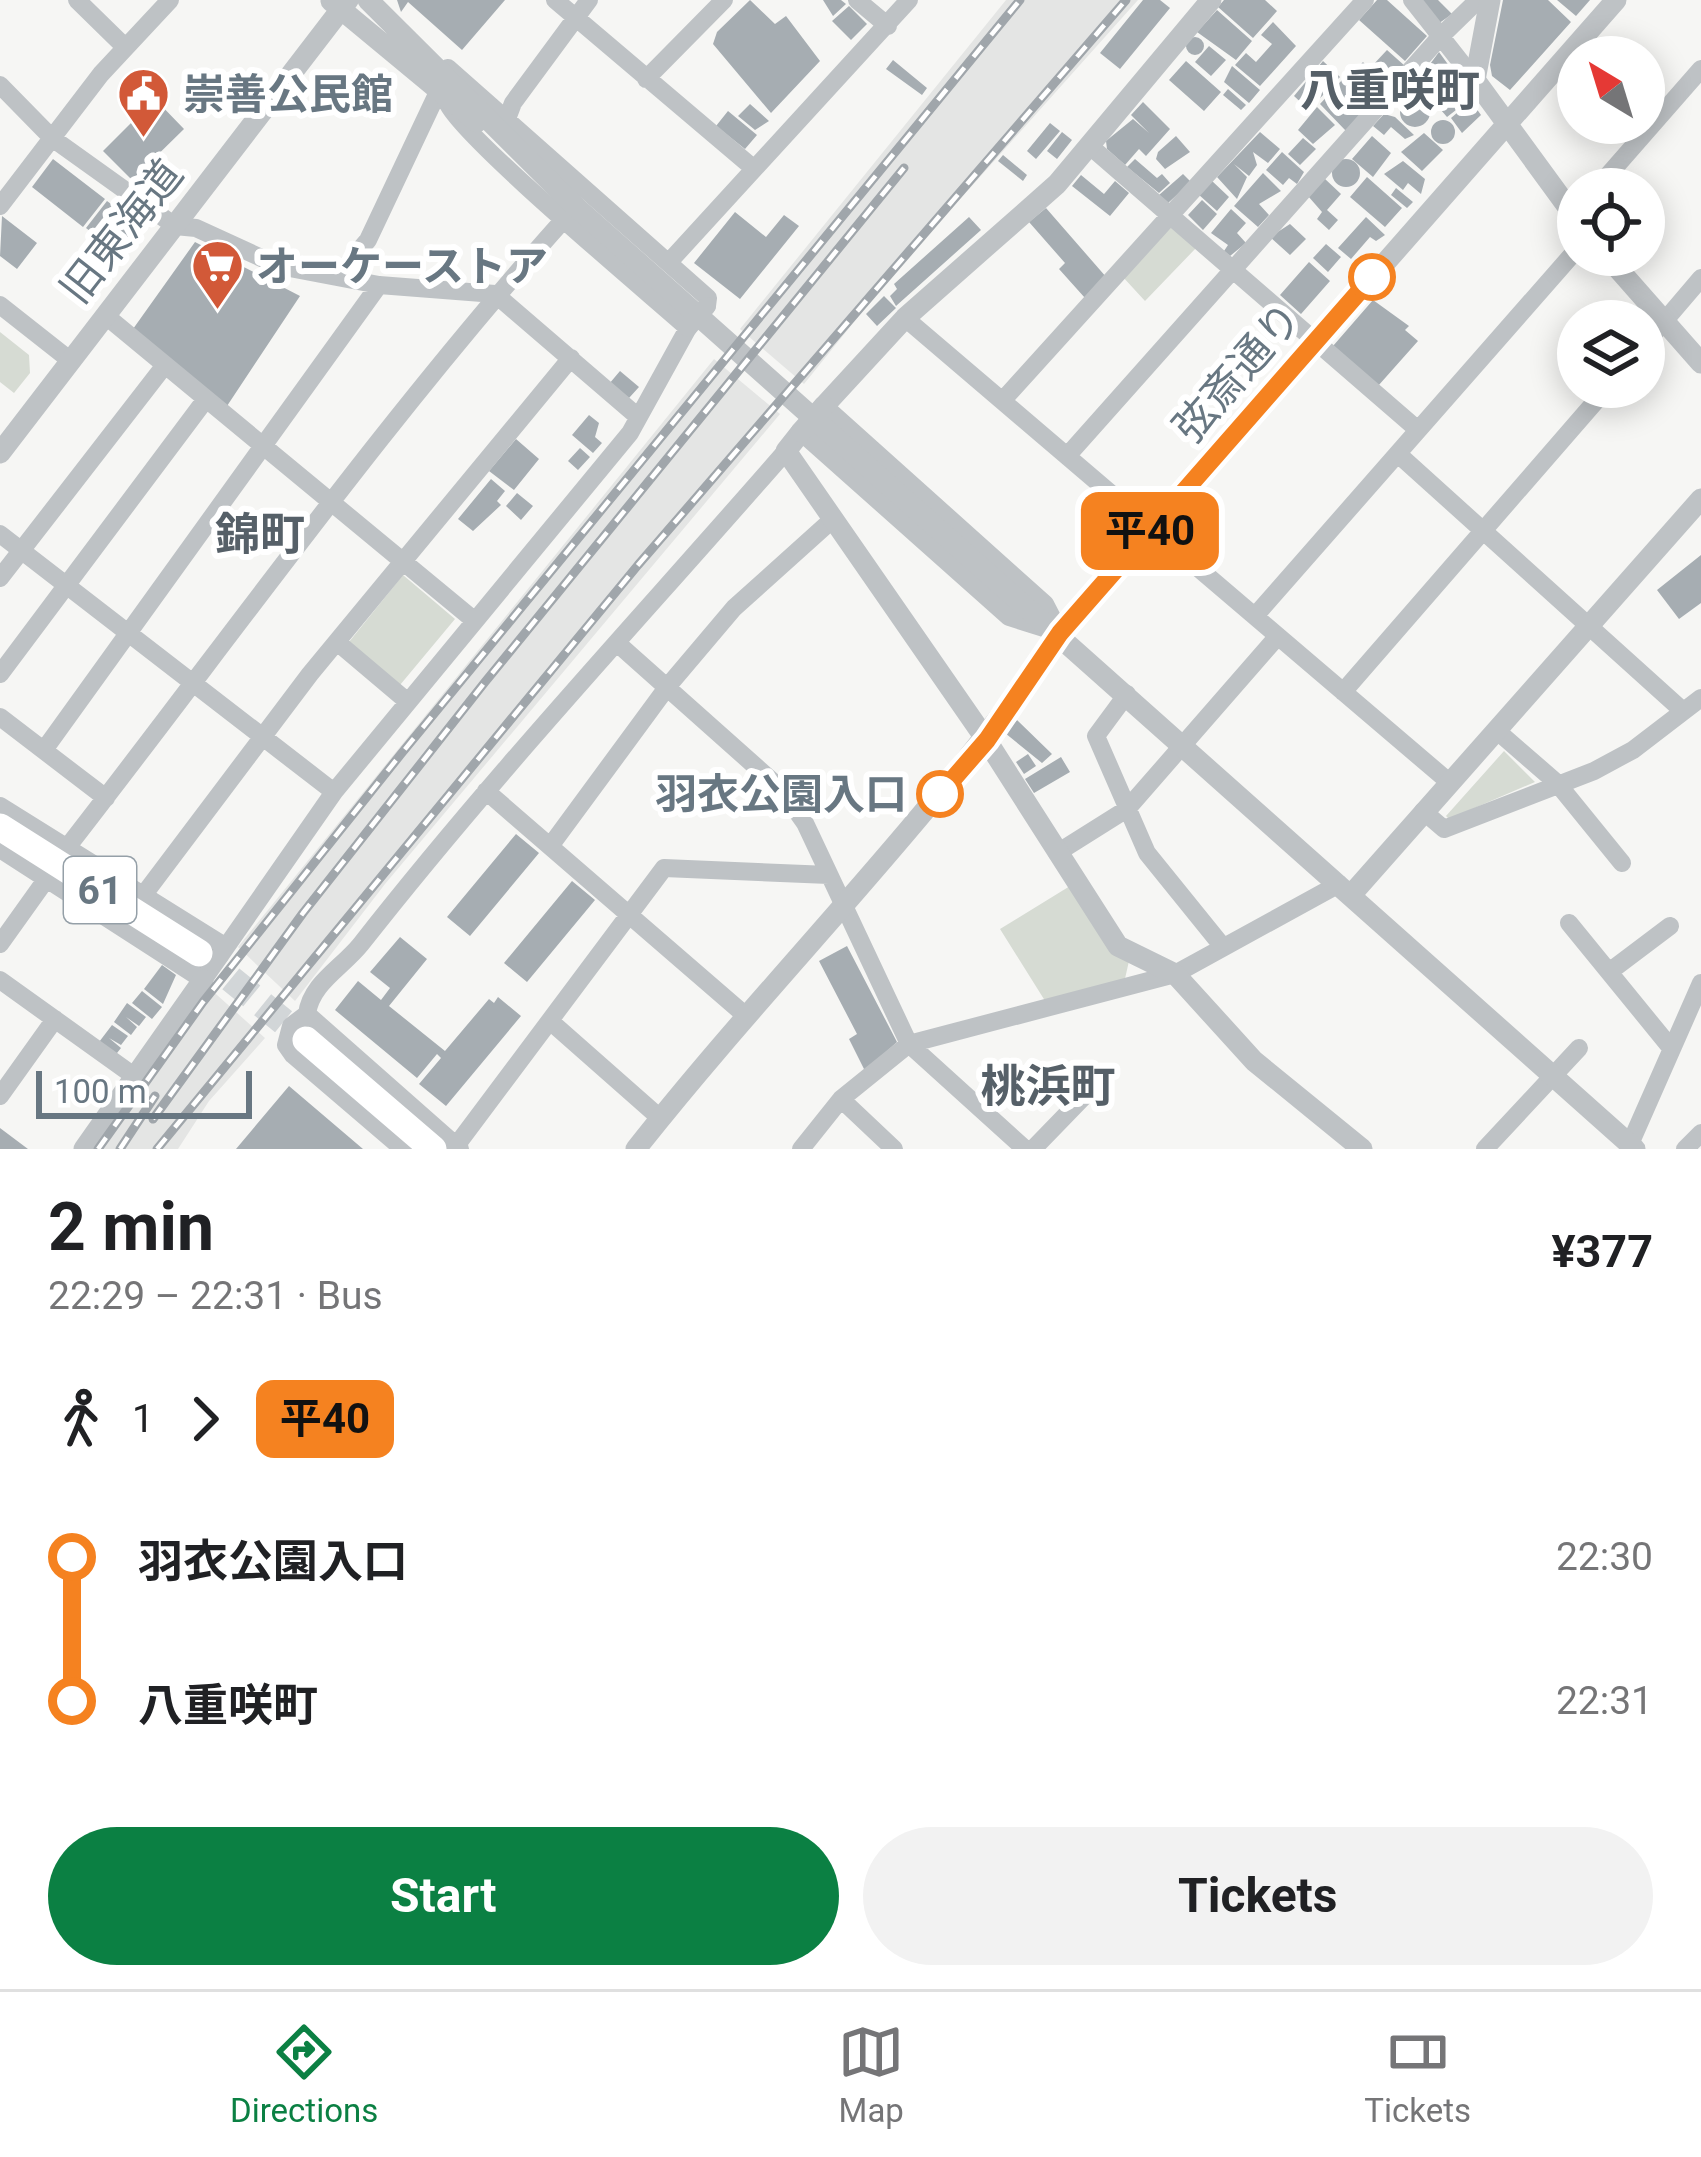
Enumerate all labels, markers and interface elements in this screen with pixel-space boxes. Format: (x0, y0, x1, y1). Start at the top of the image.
north arrow (1557, 36, 1665, 144)
map controls (1557, 36, 1665, 408)
district label: 八重咲町 (1300, 64, 1480, 117)
public building icon: 崇善公民館 (116, 66, 172, 140)
place label: 崇善公民館 (183, 70, 393, 119)
street label: 旧東海道 (50, 150, 192, 313)
button: locate (1557, 168, 1665, 276)
supermarket icon: オーケーストア (189, 238, 245, 312)
place label: オーケーストア (256, 242, 548, 291)
unlabelled marker (1350, 255, 1394, 299)
street label: 弦斎通り (1164, 293, 1311, 452)
button: layers (1557, 300, 1665, 408)
line badge: 平40 (1081, 492, 1219, 570)
text: 平40 (1105, 506, 1195, 555)
district label: 錦町 (215, 508, 305, 561)
place label: 羽衣公園入口 (655, 770, 907, 819)
marker: 羽衣公園入口 (918, 772, 962, 816)
road number: 61 (64, 857, 136, 923)
district label: 桃浜町 (980, 1060, 1116, 1113)
scale bar (36, 1065, 252, 1118)
text: 100 m (54, 1072, 147, 1111)
text: 2 min (48, 1189, 214, 1266)
text: ¥377 (1551, 1225, 1653, 1278)
text: 22:29 – 22:31 · Bus (48, 1273, 383, 1319)
icon: walk (48, 1386, 114, 1452)
icon: forward (172, 1386, 238, 1452)
text: 平40 (280, 1394, 370, 1443)
text: 1 (132, 1396, 154, 1442)
text: 22:30 (1556, 1534, 1653, 1580)
text: 羽衣公園入口 (138, 1535, 408, 1588)
text: 22:31 (1556, 1678, 1653, 1724)
text: 八重咲町 (138, 1679, 318, 1732)
button: Start (48, 1827, 839, 1965)
button: Tickets (863, 1827, 1653, 1965)
tab: Directions (230, 2019, 378, 2130)
tab: Map (838, 2019, 904, 2130)
tab: Tickets (1364, 2019, 1471, 2130)

